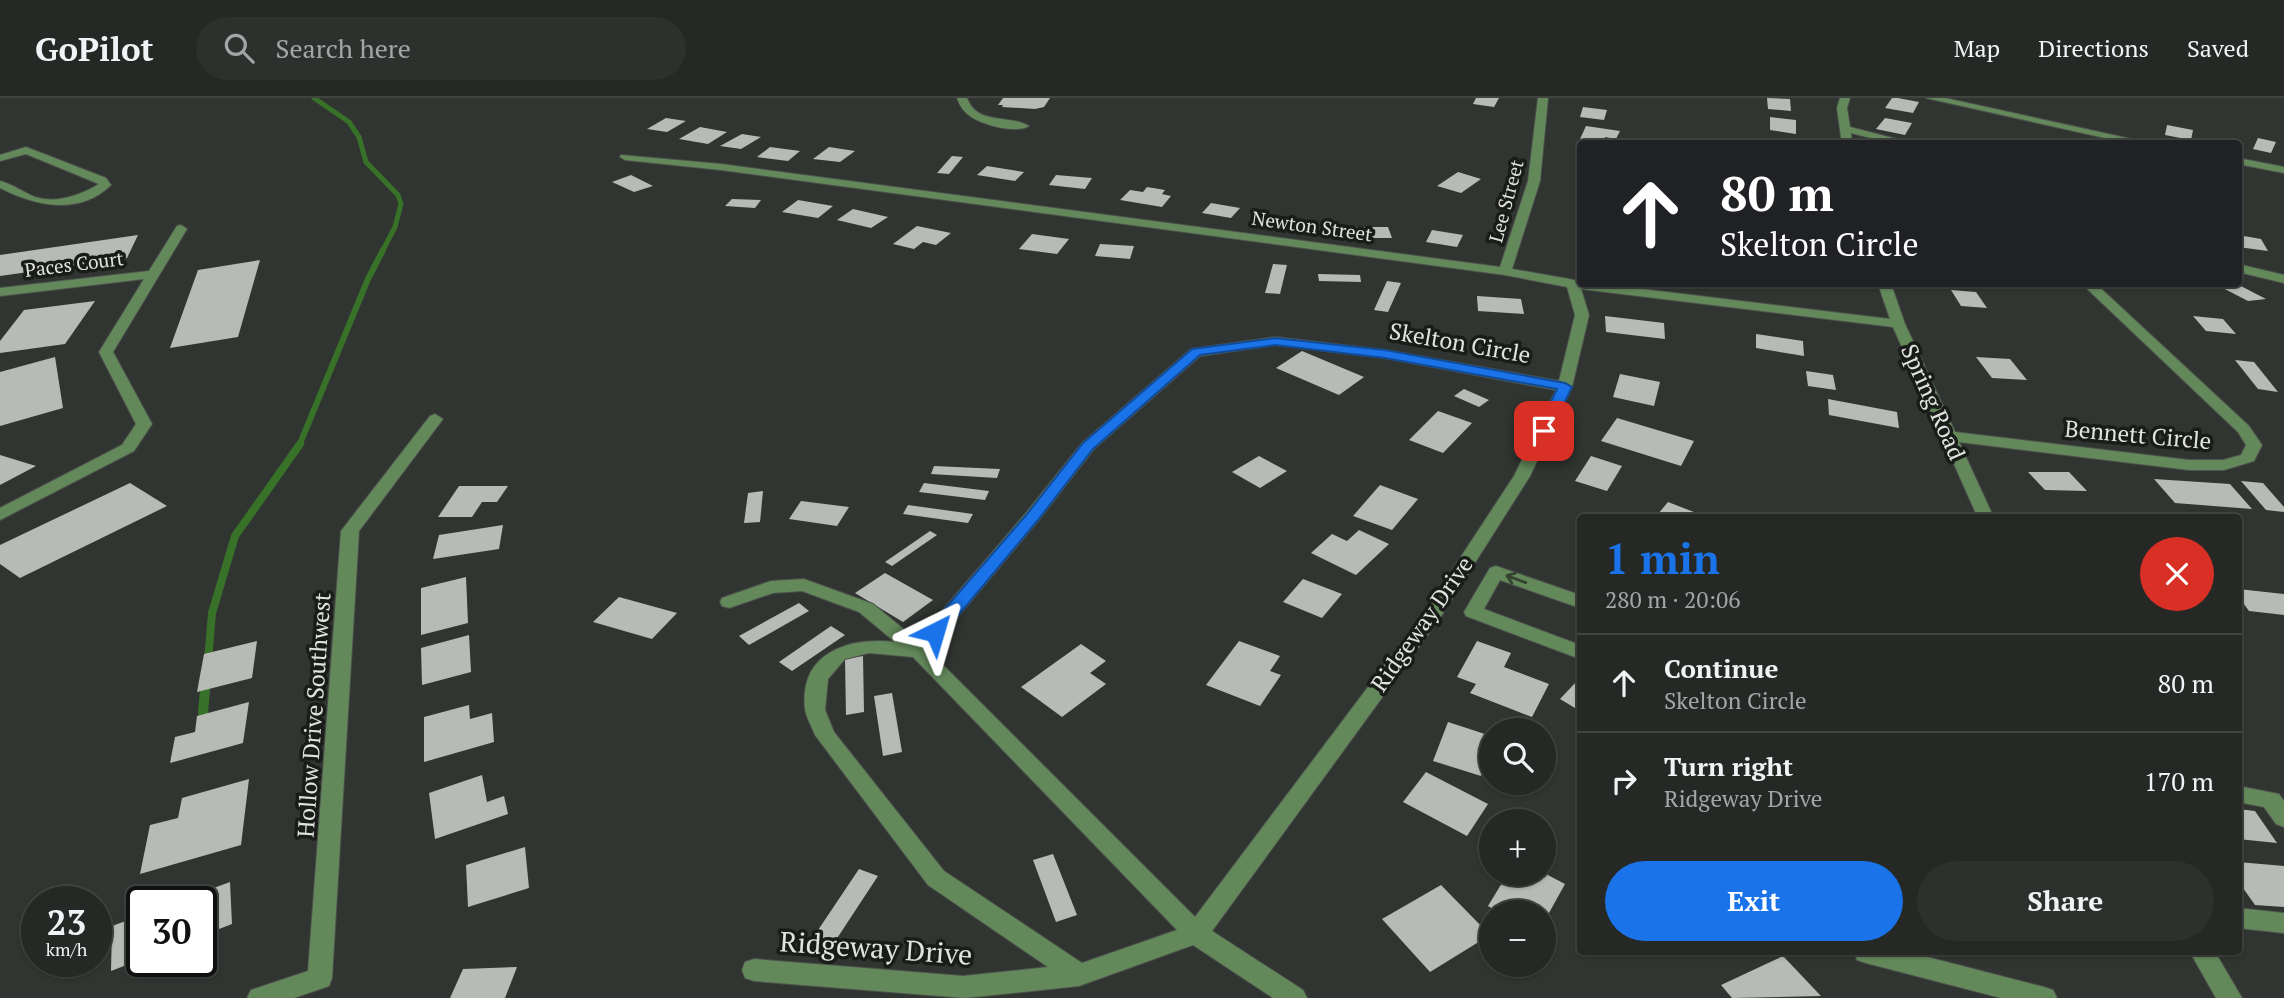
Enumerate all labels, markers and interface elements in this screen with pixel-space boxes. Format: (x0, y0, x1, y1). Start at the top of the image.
search box (196, 17, 686, 80)
text: GoPilot (35, 27, 154, 70)
icon: search (220, 29, 258, 67)
text: Search here (276, 31, 411, 65)
text: Map (1954, 32, 2000, 64)
text: Directions (2038, 32, 2149, 64)
text: Saved (2187, 32, 2249, 64)
street label: Lee Street (1482, 157, 1529, 245)
text: 80 m (1720, 160, 1834, 225)
icon: ahead (1605, 168, 1696, 259)
street label: Newton Street (1250, 205, 1374, 246)
text: Skelton Circle (1720, 223, 1919, 265)
street label: Paces Court (23, 245, 125, 282)
street label: Skelton Circle (1387, 315, 1533, 370)
street label: Spring Road (1894, 339, 1973, 465)
pin (1514, 401, 1574, 461)
icon: arrive (1525, 412, 1563, 450)
street label: Bennett Circle (2063, 413, 2213, 456)
text: 1 min (1605, 530, 1720, 586)
button: close (2140, 537, 2214, 611)
street label: Ridgeway Drive (1363, 550, 1480, 697)
one-way arrow (1505, 572, 1527, 584)
text: 280 m · 20:06 (1605, 584, 1740, 615)
street label: Hollow Drive Southwest (289, 591, 338, 838)
position arrow (898, 595, 972, 669)
text: Continue (1664, 651, 1778, 685)
icon: ahead (1605, 664, 1643, 702)
text: 80 m (2158, 666, 2214, 700)
text: Skelton Circle (1664, 685, 1807, 716)
map controls (1479, 718, 1556, 977)
button: search (1479, 718, 1556, 795)
text: Turn right (1664, 749, 1793, 783)
icon: right (1605, 762, 1643, 800)
text: 170 m (2144, 764, 2214, 798)
text: Ridgeway Drive (1664, 783, 1822, 814)
button: + (1479, 809, 1556, 886)
button: Exit (1605, 861, 1903, 941)
button: Share (1917, 861, 2214, 941)
speed limit sign: 30 (126, 886, 217, 977)
text: 23 (47, 899, 86, 945)
button: − (1479, 900, 1556, 977)
street label: Ridgeway Drive (779, 922, 974, 973)
text: km/h (46, 937, 87, 961)

